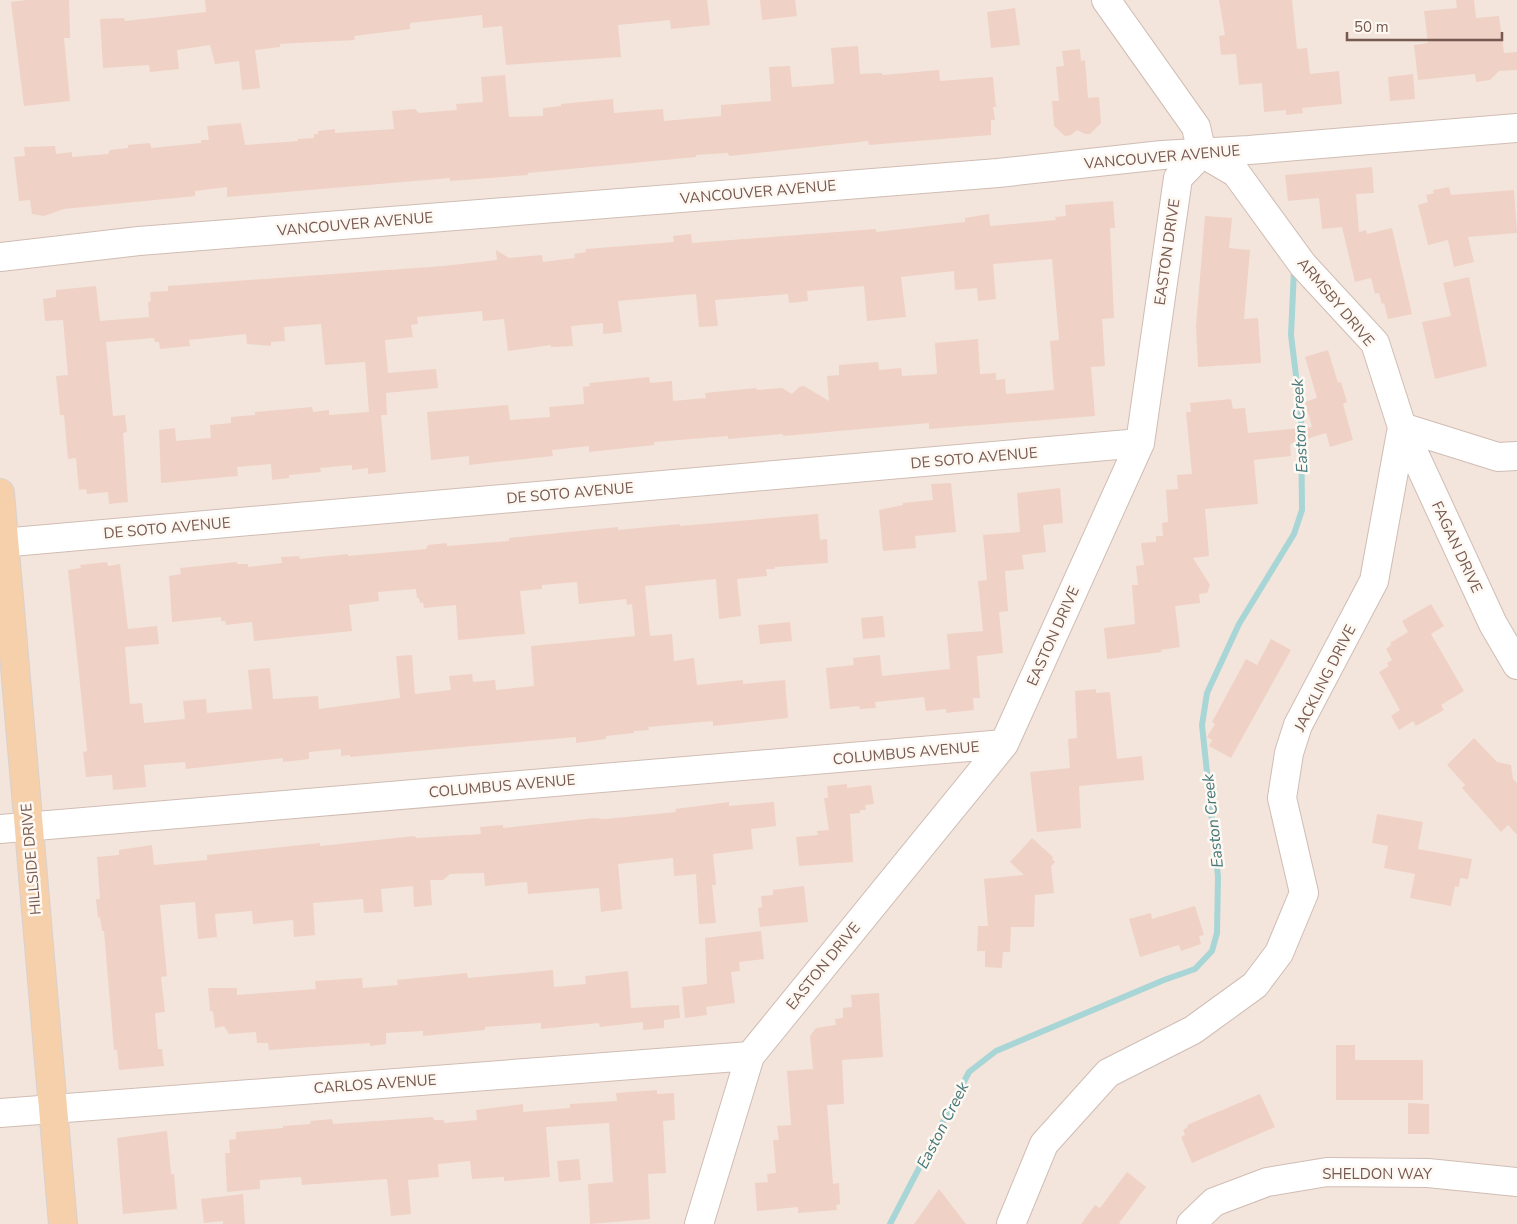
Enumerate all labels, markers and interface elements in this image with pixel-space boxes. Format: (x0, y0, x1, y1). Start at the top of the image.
scale bar (1347, 10, 1502, 42)
text: 50 m (1354, 17, 1389, 37)
street label: VANCOUVER AVENUE (1082, 140, 1241, 174)
street label: VANCOUVER AVENUE (678, 175, 837, 209)
street label: EASTON DRIVE (1150, 197, 1184, 307)
street label: VANCOUVER AVENUE (275, 207, 434, 241)
street label: ARMSBY DRIVE (1293, 253, 1379, 351)
water label: Easton Creek (1286, 377, 1313, 474)
street label: DE SOTO AVENUE (910, 442, 1038, 474)
street label: DE SOTO AVENUE (506, 477, 634, 509)
street label: FAGAN DRIVE (1427, 498, 1487, 596)
street label: DE SOTO AVENUE (103, 512, 231, 544)
street label: EASTON DRIVE (1022, 583, 1084, 689)
street label: JACKLING DRIVE (1289, 621, 1360, 736)
street label: COLUMBUS AVENUE (832, 737, 980, 769)
street label: COLUMBUS AVENUE (428, 770, 576, 802)
water label: Easton Creek (1197, 772, 1229, 869)
street label: HILLSIDE DRIVE (16, 802, 46, 916)
street label: EASTON DRIVE (781, 918, 865, 1014)
street label: CARLOS AVENUE (313, 1070, 437, 1098)
water label: Easton Creek (912, 1078, 975, 1172)
street label: SHELDON WAY (1322, 1164, 1433, 1184)

